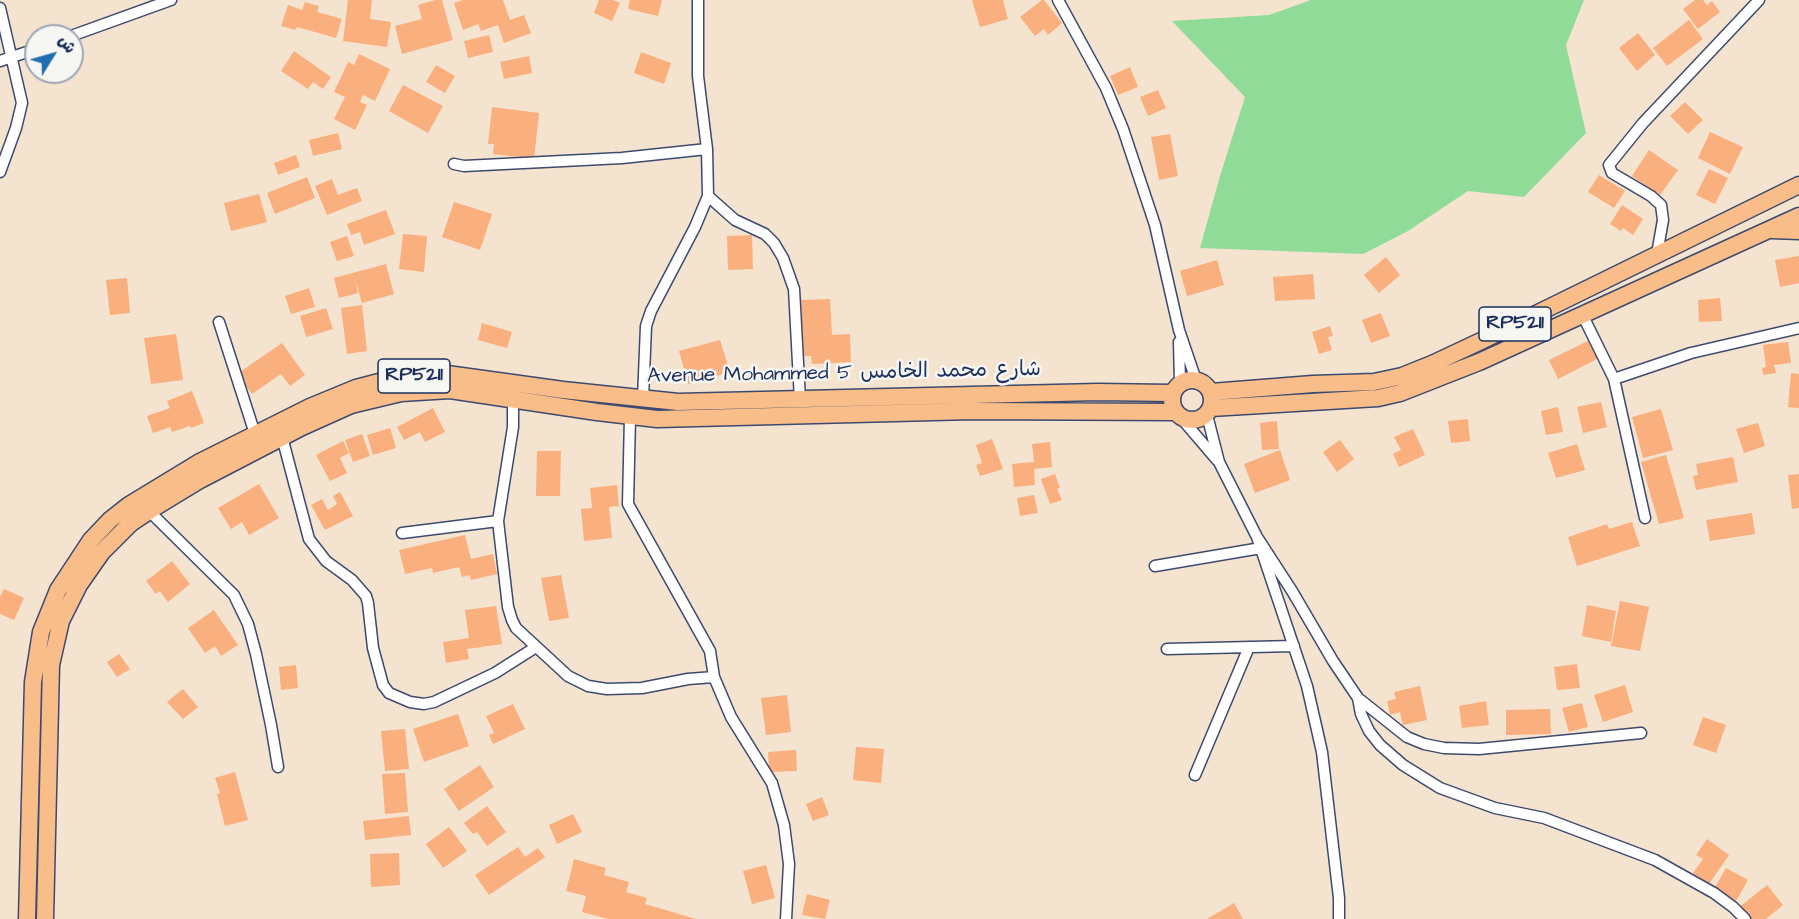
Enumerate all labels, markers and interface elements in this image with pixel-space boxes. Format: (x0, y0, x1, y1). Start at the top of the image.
north arrow (24, 24, 84, 84)
text: ش (53, 31, 81, 58)
road number: RP5211 (1479, 307, 1551, 341)
street label: Avenue Mohammed 5 شارع محمد الخامس (647, 358, 1041, 390)
road number: RP5211 (378, 359, 450, 393)

